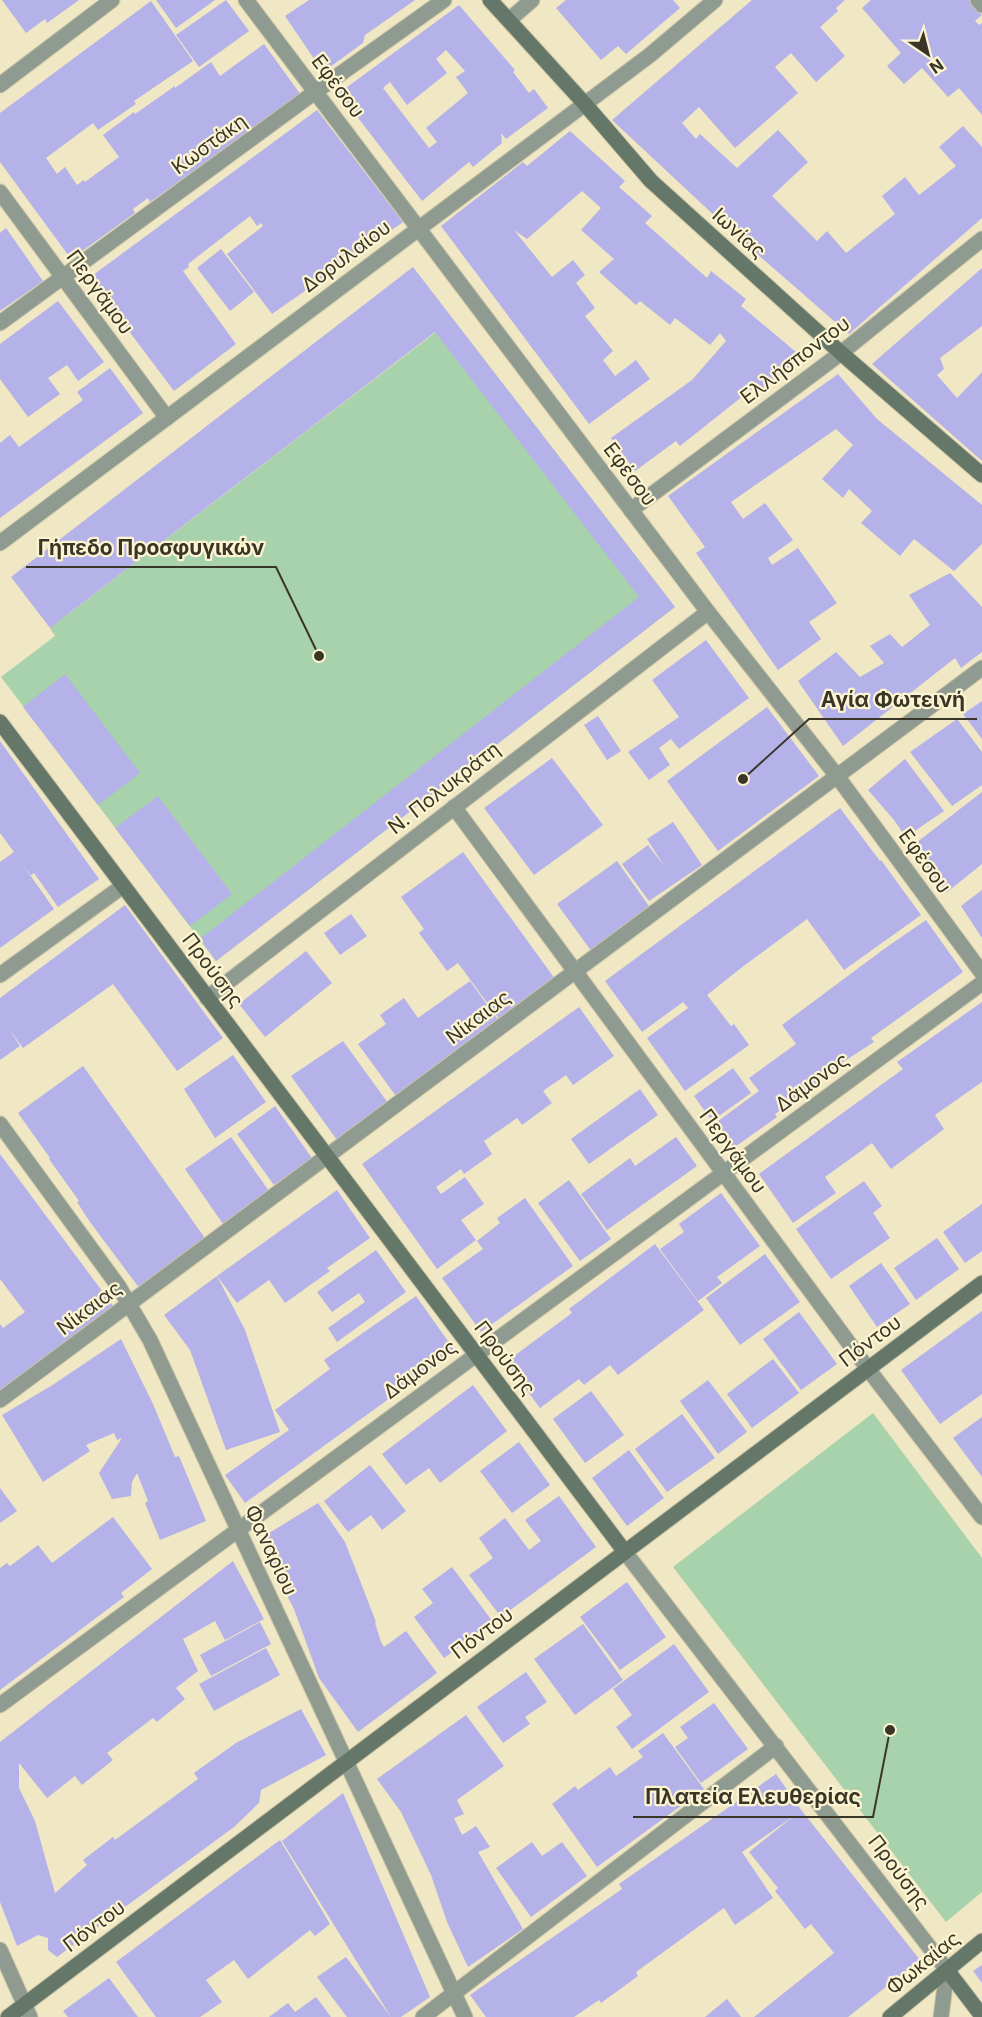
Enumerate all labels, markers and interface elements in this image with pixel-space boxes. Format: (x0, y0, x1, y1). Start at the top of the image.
north arrow (898, 24, 958, 84)
street label: Εφέσου (306, 50, 370, 122)
text: N (926, 55, 947, 78)
street label: Κωστάκη (167, 109, 251, 179)
street label: Ιωνίας (707, 203, 771, 263)
street label: Δορυλαίου (297, 215, 395, 297)
street label: Περγάμου (62, 245, 138, 339)
street label: Ελλήσποντου (736, 311, 854, 409)
street label: Εφέσου (598, 438, 662, 510)
callout: Γήπεδο Προσφυγικών (26, 528, 276, 567)
text: Γήπεδο Προσφυγικών (38, 535, 264, 560)
callout: Αγία Φωτεινή (809, 680, 977, 719)
text: Αγία Φωτεινή (821, 687, 965, 712)
street label: Ν. Πολυκράτη (383, 737, 505, 839)
street label: Εφέσου (894, 824, 956, 898)
street label: Προύσης (177, 928, 249, 1012)
street label: Νίκαιας (441, 985, 515, 1049)
street label: Δάμονος (771, 1047, 853, 1117)
street label: Περγάμου (695, 1104, 771, 1198)
street label: Νίκαιας (52, 1276, 126, 1340)
street label: Πόντου (834, 1310, 906, 1372)
street label: Προύσης (469, 1316, 541, 1400)
street label: Δάμονος (379, 1334, 461, 1404)
street label: Φαναρίου (240, 1501, 302, 1599)
street label: Πόντου (446, 1602, 518, 1664)
callout: Πλατεία Ελευθερίας (633, 1778, 873, 1817)
text: Πλατεία Ελευθερίας (645, 1784, 861, 1809)
street label: Προύσης (863, 1830, 935, 1914)
street label: Πόντου (58, 1895, 130, 1957)
street label: Φωκαίας (881, 1926, 965, 2000)

